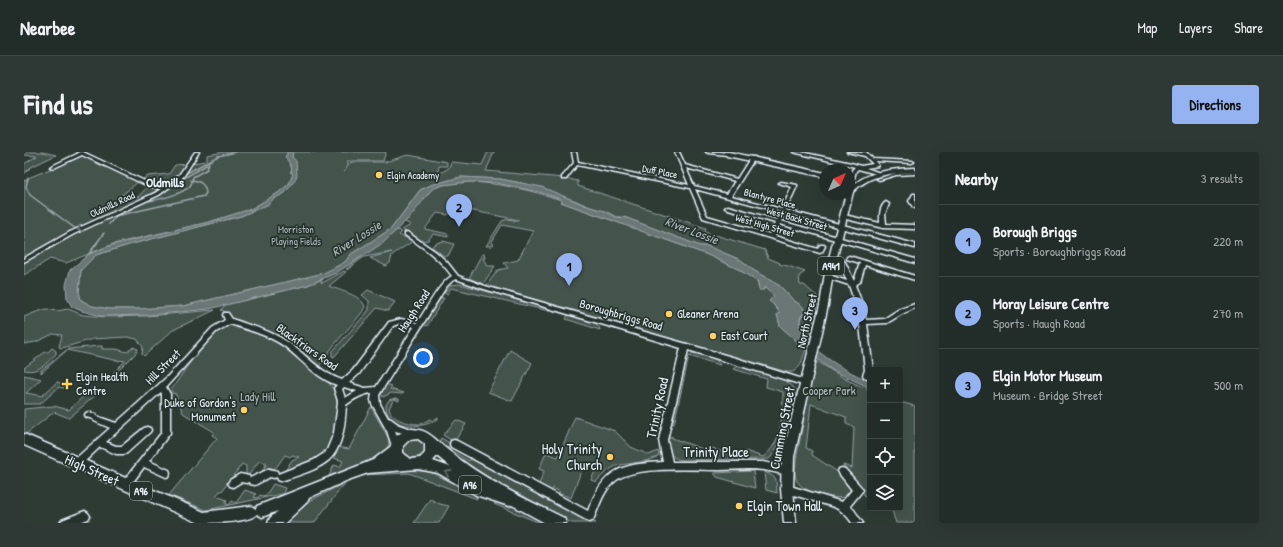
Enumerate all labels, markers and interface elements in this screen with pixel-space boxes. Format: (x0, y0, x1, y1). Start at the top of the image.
text: Nearbee (20, 15, 75, 41)
text: Map (1137, 18, 1157, 37)
text: Layers (1179, 18, 1212, 37)
text: Share (1234, 18, 1263, 37)
text: Find us (24, 85, 93, 123)
button: Directions (1172, 85, 1259, 124)
street label: Duff Place (641, 162, 679, 181)
north arrow (819, 164, 855, 200)
text: Nearby (955, 167, 998, 190)
place label: Elgin Academy (387, 169, 439, 182)
text: 3 results (1201, 169, 1243, 187)
marker: Elgin Academy (374, 170, 384, 180)
district label: Oldmills (146, 173, 184, 191)
street label: Blantyre Place (742, 185, 797, 212)
street label: Oldmills Road (88, 188, 137, 220)
pin: 2 (446, 194, 472, 227)
street label: West Back Street (765, 204, 829, 233)
street label: West High Street (734, 211, 796, 240)
water label: River Lossie (663, 212, 722, 249)
water label: River Lossie (328, 215, 385, 260)
text: Borough Briggs (993, 221, 1077, 242)
park label: Morriston Playing Fields (271, 223, 321, 248)
one-way arrow (77, 224, 85, 232)
text: 1 (966, 232, 970, 250)
text: 220 m (1213, 232, 1243, 250)
text: Sports · Boroughbriggs Road (993, 242, 1126, 260)
pin: 1 (556, 253, 582, 286)
road number: A941 (818, 257, 844, 275)
street label: Haugh Road (393, 286, 434, 335)
street label: North Street (792, 291, 821, 350)
text: Moray Leisure Centre (993, 293, 1109, 314)
street label: Boroughbriggs Road (578, 295, 665, 335)
pin: 3 (842, 297, 868, 330)
text: 2 (965, 304, 971, 322)
text: 270 m (1213, 304, 1243, 322)
place label: Gleaner Arena (677, 305, 739, 322)
marker: Gleaner Arena (664, 309, 674, 319)
text: Sports · Haugh Road (993, 314, 1085, 332)
street label: Blackfriars Road (273, 319, 342, 374)
place label: East Court (721, 327, 768, 344)
marker: East Court (708, 331, 718, 341)
street label: Hill Street (141, 344, 185, 388)
your location (413, 348, 433, 368)
text: Elgin Motor Museum (993, 365, 1102, 386)
map controls (867, 367, 903, 511)
button: + (867, 367, 903, 403)
place label: Elgin Health Centre (76, 368, 128, 399)
street label: Trinity Road (641, 375, 673, 440)
text: 3 (965, 376, 971, 394)
text: 500 m (1214, 376, 1243, 394)
marker: Elgin Health Centre (61, 378, 73, 390)
park label: Cooper Park (802, 382, 856, 399)
street label: Cumming Street (764, 385, 800, 471)
text: Museum · Bridge Street (993, 386, 1103, 404)
park label: Lady Hill (240, 388, 276, 405)
place label: Duke of Gordon's Monument (164, 394, 237, 425)
button: − (867, 403, 903, 439)
marker: Duke of Gordon's Monument (239, 405, 249, 415)
place label: Holy Trinity Church (542, 439, 602, 474)
button: locate (867, 439, 903, 475)
street label: Trinity Place (683, 442, 749, 462)
street label: High Street (62, 449, 123, 491)
marker: Holy Trinity Church (605, 452, 615, 462)
one-way arrow (445, 470, 452, 477)
button: layers (867, 475, 903, 511)
road number: A96 (459, 476, 481, 494)
road number: A96 (130, 482, 152, 500)
place label: Elgin Town Hall (747, 496, 823, 516)
marker: Elgin Town Hall (734, 501, 744, 511)

